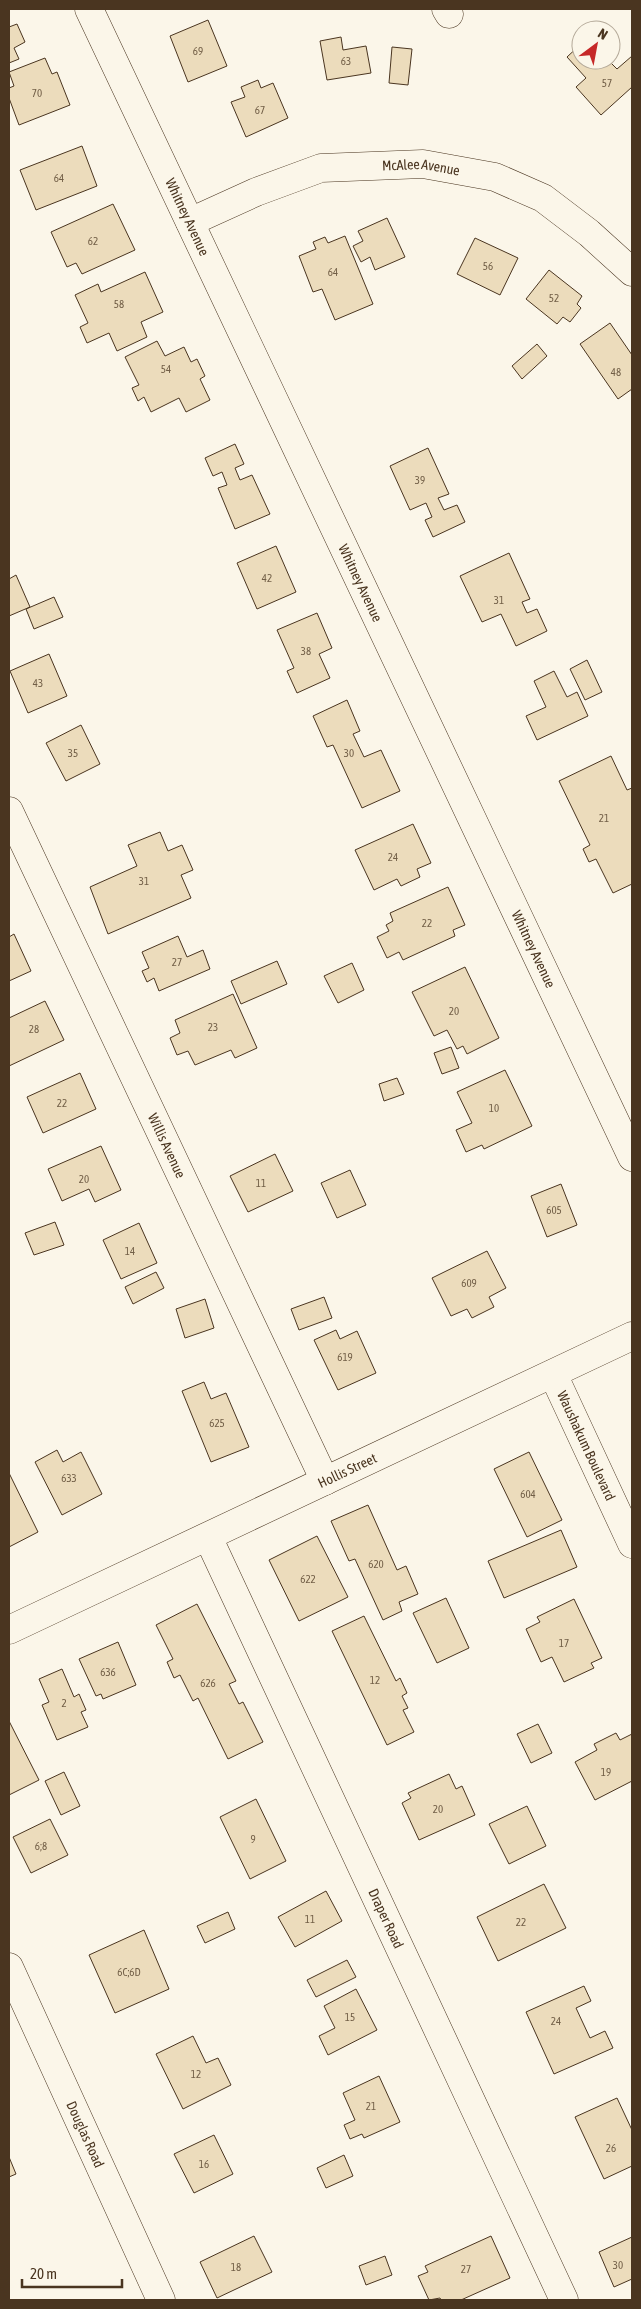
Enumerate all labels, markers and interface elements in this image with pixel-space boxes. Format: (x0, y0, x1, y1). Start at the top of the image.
north arrow (571, 20, 621, 70)
text: N (595, 25, 611, 43)
house number: 69 (193, 45, 203, 57)
house number: 63 (341, 55, 351, 67)
house number: 57 (602, 77, 612, 89)
house number: 70 (32, 87, 42, 99)
house number: 67 (255, 104, 265, 116)
street label: McAlee Avenue (382, 156, 461, 179)
house number: 64 (54, 172, 64, 184)
street label: Whitney Avenue (162, 176, 212, 258)
house number: 62 (88, 235, 98, 247)
house number: 56 (483, 260, 493, 272)
house number: 64 (328, 266, 338, 278)
house number: 52 (549, 292, 559, 304)
house number: 58 (114, 298, 124, 310)
house number: 54 (161, 363, 171, 375)
house number: 48 (611, 366, 621, 378)
house number: 39 (415, 474, 425, 486)
street label: Whitney Avenue (335, 542, 386, 624)
house number: 42 (262, 572, 272, 584)
house number: 31 (494, 594, 504, 606)
house number: 38 (301, 645, 311, 657)
house number: 43 (33, 677, 43, 689)
house number: 35 (68, 747, 78, 759)
house number: 30 (344, 747, 354, 759)
house number: 21 (599, 812, 609, 824)
house number: 24 (388, 851, 398, 863)
house number: 31 (139, 875, 149, 887)
street label: Whitney Avenue (509, 908, 559, 990)
house number: 22 (422, 917, 432, 929)
house number: 27 (172, 956, 182, 968)
house number: 20 (449, 1005, 459, 1017)
house number: 23 (208, 1021, 218, 1033)
house number: 28 (29, 1023, 39, 1035)
house number: 22 (57, 1097, 67, 1109)
house number: 10 (489, 1102, 499, 1114)
street label: Willis Avenue (145, 1111, 189, 1181)
house number: 20 (79, 1173, 89, 1185)
house number: 11 (256, 1177, 266, 1189)
house number: 605 (546, 1204, 562, 1216)
house number: 14 (125, 1245, 135, 1257)
house number: 609 (461, 1277, 477, 1289)
house number: 619 (337, 1351, 353, 1363)
street label: Waushakum Boulevard (554, 1388, 619, 1503)
house number: 625 (209, 1417, 225, 1429)
street label: Hollis Street (315, 1450, 379, 1491)
house number: 633 (61, 1472, 77, 1484)
house number: 604 (520, 1488, 536, 1500)
house number: 620 (368, 1558, 384, 1570)
house number: 622 (300, 1573, 316, 1585)
house number: 17 (559, 1637, 569, 1649)
house number: 636 (100, 1666, 116, 1678)
house number: 12 (370, 1674, 380, 1686)
house number: 626 (200, 1677, 216, 1689)
house number: 2 (61, 1697, 67, 1709)
house number: 19 (601, 1766, 611, 1778)
house number: 20 (433, 1803, 443, 1815)
house number: 9 (250, 1833, 256, 1845)
house number: 6;8 (35, 1840, 47, 1852)
street label: Draper Road (365, 1886, 407, 1951)
house number: 11 (305, 1913, 315, 1925)
house number: 22 (516, 1916, 526, 1928)
house number: 6C;6D (117, 1966, 141, 1978)
house number: 15 (345, 2011, 355, 2023)
house number: 24 (551, 2015, 561, 2027)
house number: 12 (191, 2068, 201, 2080)
street label: Douglas Road (63, 2099, 107, 2170)
house number: 21 (366, 2100, 376, 2112)
house number: 26 (606, 2142, 616, 2154)
house number: 16 (199, 2158, 209, 2170)
scale bar (22, 2256, 122, 2288)
house number: 30 (613, 2259, 623, 2271)
house number: 18 (231, 2261, 241, 2273)
house number: 27 (461, 2263, 471, 2275)
text: 20 m (30, 2265, 57, 2282)

